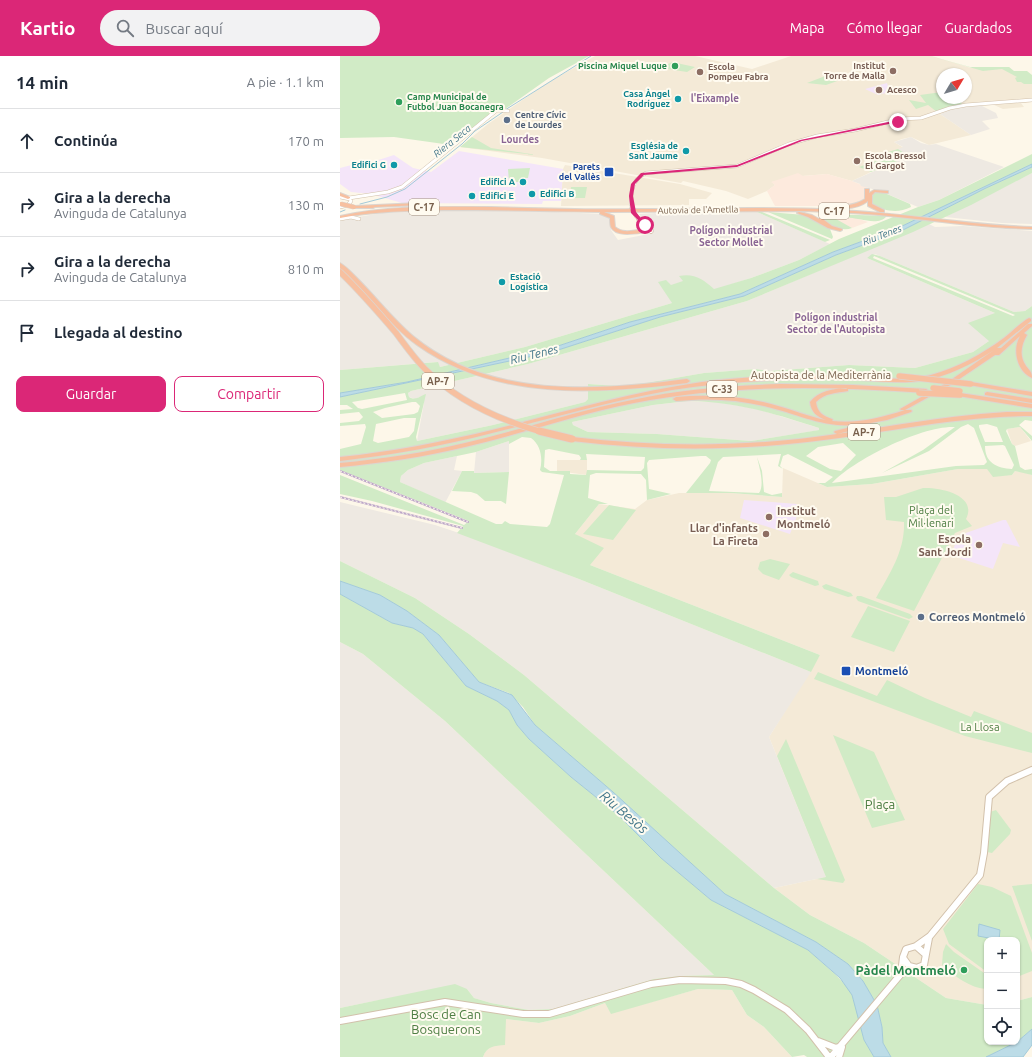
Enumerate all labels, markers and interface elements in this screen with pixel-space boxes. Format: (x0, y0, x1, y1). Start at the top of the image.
search box (100, 10, 380, 46)
text: Kartio (20, 17, 76, 39)
icon: search (114, 17, 136, 39)
text: Buscar aquí (146, 20, 223, 37)
text: Mapa (790, 20, 825, 36)
text: Cómo llegar (847, 20, 922, 36)
text: Guardados (944, 20, 1012, 36)
place label: Piscina Miquel Luque (578, 61, 667, 71)
marker: Piscina Miquel Luque (670, 61, 680, 71)
place label: Institut Torre de Malla (824, 61, 885, 81)
place label: Escola Pompeu Fabra (708, 62, 768, 82)
marker: Institut Torre de Malla (888, 66, 898, 76)
marker: Escola Pompeu Fabra (695, 67, 705, 77)
north arrow (936, 68, 972, 104)
text: 14 min (16, 73, 69, 92)
text: A pie · 1.1 km (247, 75, 324, 89)
marker: Acesco (874, 85, 884, 95)
place label: Acesco (887, 85, 917, 95)
place label: Casa Àngel Rodríguez (623, 88, 671, 109)
place label: Camp Municipal de Futbol Juan Bocanegra (407, 92, 504, 112)
district label: l'Eixample (691, 93, 739, 104)
marker: Casa Àngel Rodríguez (673, 94, 683, 104)
marker: Camp Municipal de Futbol Juan Bocanegra (394, 97, 404, 107)
place label: Centre Cívic de Lourdes (515, 110, 566, 130)
route end (889, 113, 907, 131)
marker: Centre Cívic de Lourdes (502, 115, 512, 125)
water label: Riera Seca (431, 122, 473, 160)
icon: ahead (16, 130, 38, 152)
text: Continúa (54, 132, 118, 149)
text: 170 m (288, 134, 324, 148)
district label: Lourdes (501, 134, 539, 145)
place label: Església de Sant Jaume (629, 141, 678, 161)
marker: Església de Sant Jaume (681, 146, 691, 156)
place label: Escola Bressol El Gargot (865, 151, 926, 171)
marker: Escola Bressol El Gargot (852, 156, 862, 166)
place label: Edifici G (351, 160, 386, 170)
marker: Edifici G (389, 160, 399, 170)
place label: Parets del Vallès (559, 162, 600, 182)
marker: Parets del Vallès (603, 166, 615, 178)
place label: Edifici A (480, 177, 516, 187)
marker: Edifici A (518, 177, 528, 187)
text: Gira a la derecha (54, 189, 171, 206)
marker: Edifici B (527, 189, 537, 199)
place label: Edifici B (540, 189, 574, 199)
marker: Edifici E (467, 191, 477, 201)
place label: Edifici E (480, 191, 514, 201)
icon: right (16, 194, 38, 216)
text: 130 m (288, 198, 324, 212)
road number: C-17 (409, 199, 439, 215)
road number: C-17 (819, 203, 849, 219)
street label: Autovia de l'Ametlla (658, 204, 738, 216)
text: Avinguda de Catalunya (54, 206, 187, 220)
route start (636, 216, 654, 234)
water label: Riu Tenes (861, 222, 904, 247)
district label: Polígon industrial Sector Mollet (690, 224, 773, 248)
text: Gira a la derecha (54, 253, 171, 270)
icon: right (16, 258, 38, 280)
text: 810 m (288, 262, 324, 276)
text: Avinguda de Catalunya (54, 270, 187, 284)
place label: Estació Logística (510, 272, 548, 292)
marker: Estació Logística (497, 277, 507, 287)
district label: Polígon industrial Sector de l'Autopista (787, 311, 885, 335)
icon: arrive (16, 322, 38, 344)
text: Llegada al destino (54, 324, 183, 341)
water label: Riu Tenes (509, 342, 559, 366)
street label: Autopista de la Mediterrània (751, 369, 891, 381)
road number: AP-7 (422, 373, 454, 389)
button: Guardar (16, 376, 166, 412)
button: Compartir (174, 376, 324, 412)
road number: C-33 (707, 381, 737, 397)
road number: AP-7 (848, 424, 880, 440)
park label: Plaça del Mil·lenari (908, 504, 954, 529)
place label: Institut Montmeló (777, 505, 831, 530)
marker: Institut Montmeló (764, 512, 774, 522)
place label: Llar d'infants La Fireta (690, 522, 758, 547)
marker: Llar d'infants La Fireta (761, 529, 771, 539)
place label: Escola Sant Jordi (918, 533, 971, 558)
marker: Escola Sant Jordi (974, 540, 984, 550)
place label: Correos Montmeló (929, 611, 1026, 623)
marker: Correos Montmeló (916, 612, 926, 622)
marker: Montmeló (840, 665, 852, 677)
place label: Montmeló (855, 665, 909, 677)
park label: La Llosa (960, 721, 1000, 733)
water label: Riu Besòs (597, 787, 651, 837)
park label: Plaça (865, 797, 895, 811)
map controls (984, 937, 1020, 1045)
button: + (984, 937, 1020, 973)
place label: Pàdel Montmeló (856, 963, 956, 977)
marker: Pàdel Montmeló (959, 965, 969, 975)
button: − (984, 973, 1020, 1009)
park label: Bosc de Can Bosquerons (411, 1007, 481, 1036)
button: locate (984, 1009, 1020, 1045)

